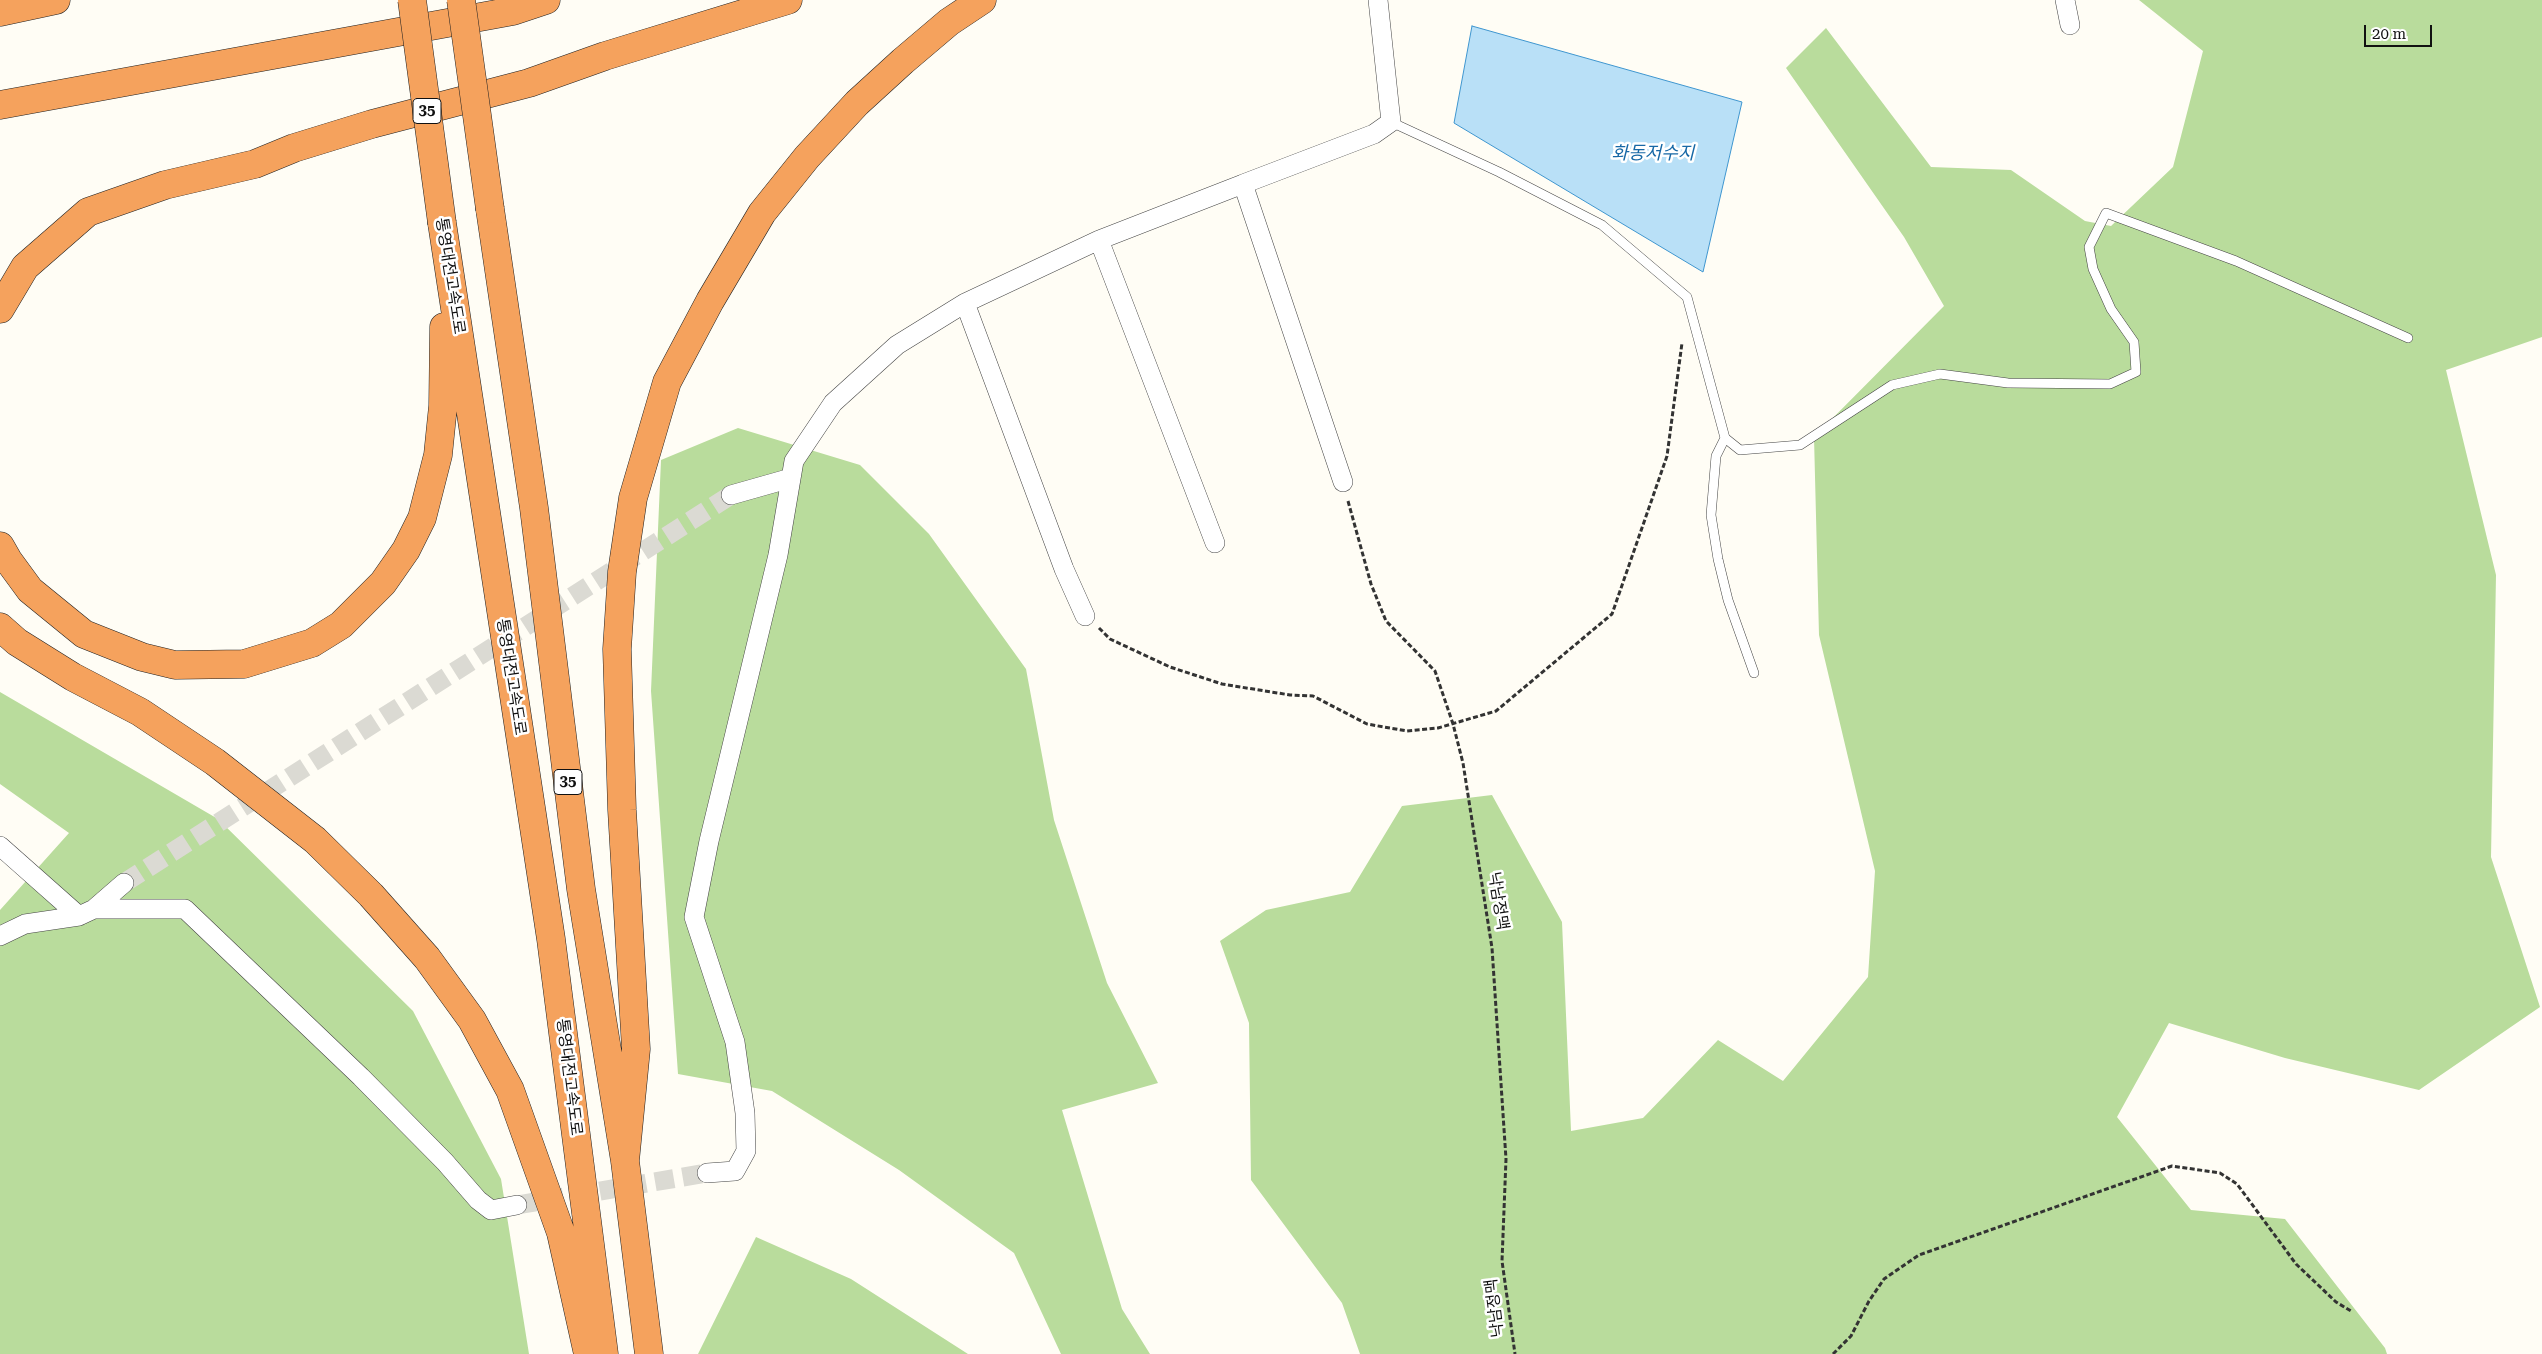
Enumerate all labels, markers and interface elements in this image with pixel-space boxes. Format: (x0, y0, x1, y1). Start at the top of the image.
scale bar (2367, 15, 2434, 47)
text: 20 m (2372, 25, 2406, 43)
road number: 35 (413, 98, 441, 124)
water label: 화동저수지 (1612, 143, 1694, 165)
street label: 통영대전고속도로 (431, 216, 469, 336)
street label: 통영대전고속도로 (492, 617, 530, 737)
road number: 35 (554, 770, 582, 794)
street label: 낙남정맥 (1484, 870, 1512, 932)
street label: 통영대전고속도로 (552, 1017, 586, 1137)
street label: 낙남정맥 (1482, 1278, 1508, 1338)

